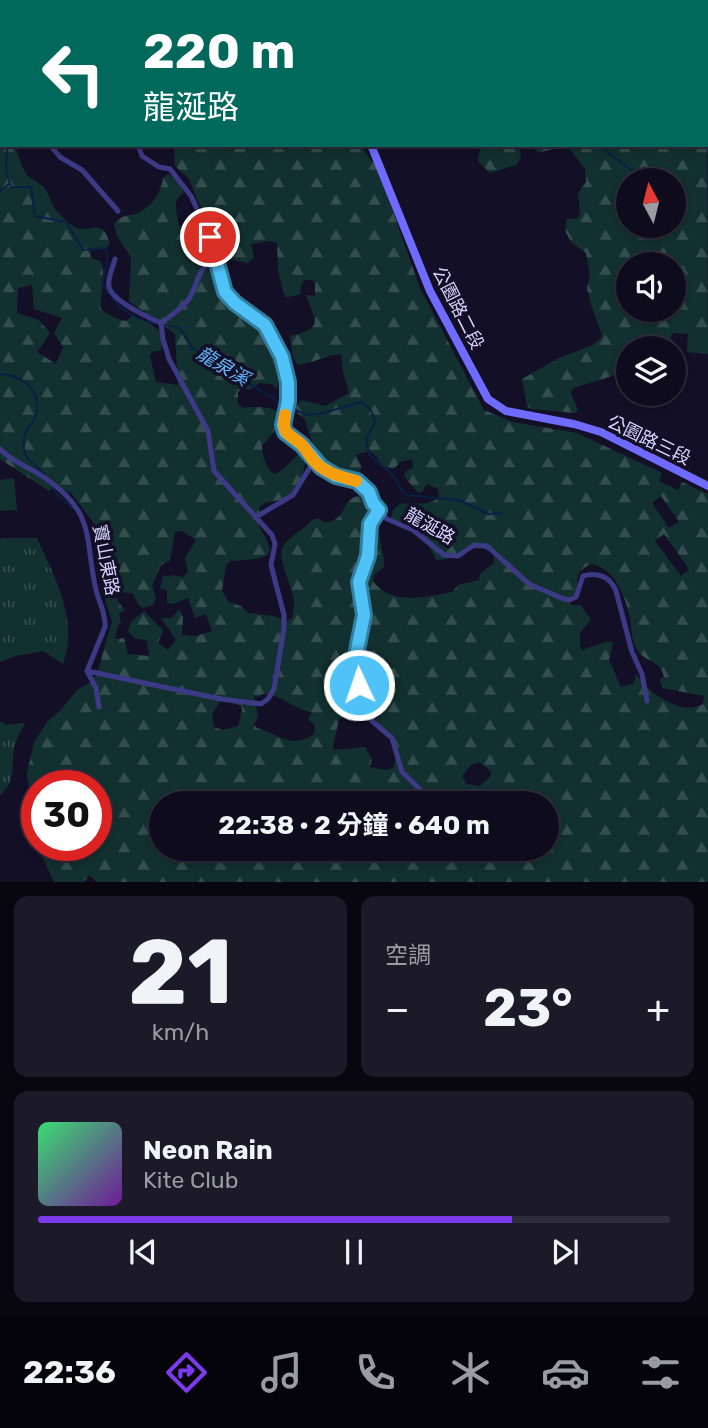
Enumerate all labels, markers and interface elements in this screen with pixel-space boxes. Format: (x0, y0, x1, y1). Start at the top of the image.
text: 220 m (143, 22, 295, 80)
icon: left (28, 28, 119, 119)
text: 龍涎路 (143, 88, 239, 126)
north arrow (616, 168, 686, 238)
map controls (616, 168, 686, 406)
pin (180, 207, 240, 267)
icon: arrive (191, 218, 229, 256)
button: sound (616, 252, 686, 322)
street label: 公園路二段 (428, 263, 488, 353)
button: layers (616, 336, 686, 406)
water label: 龍泉溪 (193, 341, 256, 392)
street label: 公園路三段 (604, 410, 694, 470)
street label: 龍涎路 (401, 503, 459, 549)
street label: 寶山東路 (88, 523, 124, 597)
position arrow (322, 648, 396, 722)
speed limit sign: 30 (21, 770, 112, 861)
text: 22:38 · 2 分鐘 · 640 m (218, 810, 490, 841)
text: 21 (128, 918, 233, 1026)
text: 空調 (385, 941, 431, 969)
text: 23° (483, 977, 573, 1039)
text: − (385, 986, 410, 1032)
text: + (646, 986, 670, 1032)
text: km/h (152, 1018, 209, 1046)
text: Neon Rain (143, 1135, 273, 1166)
text: Kite Club (143, 1166, 238, 1194)
icon: previous (124, 1233, 162, 1271)
icon: pause (335, 1233, 373, 1271)
icon: next (546, 1233, 584, 1271)
icon: directions (162, 1348, 211, 1397)
icon: music (257, 1348, 306, 1397)
icon: phone (351, 1348, 400, 1397)
icon: climate (446, 1348, 495, 1397)
icon: car (541, 1348, 590, 1397)
icon: filters (636, 1348, 685, 1397)
text: 22:36 (23, 1353, 116, 1391)

